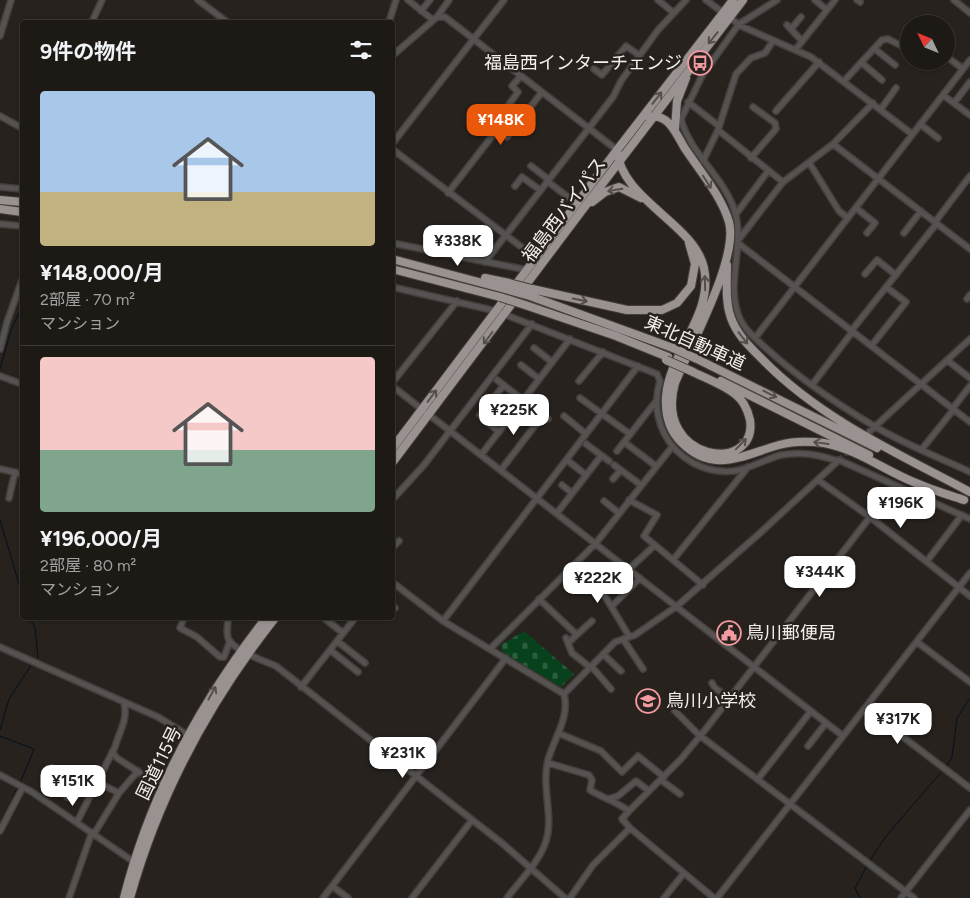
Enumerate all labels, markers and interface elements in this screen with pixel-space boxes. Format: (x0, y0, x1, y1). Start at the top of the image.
north arrow (900, 15, 955, 70)
map controls (900, 15, 955, 70)
one-way arrow (708, 31, 719, 44)
icon: filters (347, 36, 375, 64)
text: 9件の物件 (40, 39, 136, 64)
bus stop icon: 福島西インターチェンジ (687, 50, 713, 76)
place label: 福島西インターチェンジ (484, 52, 682, 74)
one-way arrow (651, 92, 662, 105)
pin: ¥148K (466, 104, 536, 146)
text: ¥148K (478, 110, 524, 129)
icon: home (163, 124, 253, 214)
street label: 福島西バイパス (517, 153, 611, 267)
one-way arrow (702, 175, 712, 189)
one-way arrow (607, 185, 623, 195)
pin: ¥338K (423, 224, 493, 267)
text: ¥338K (434, 231, 482, 250)
text: ¥148,000/月 (40, 260, 164, 285)
one-way arrow (700, 275, 710, 291)
text: 2部屋 · 70 m² (40, 290, 135, 309)
one-way arrow (571, 295, 587, 305)
street label: 東北自動車道 (641, 311, 749, 375)
text: マンション (40, 314, 120, 333)
one-way arrow (482, 331, 493, 344)
one-way arrow (737, 331, 748, 344)
icon: home (163, 389, 253, 479)
one-way arrow (763, 389, 778, 399)
one-way arrow (427, 390, 438, 403)
pin: ¥225K (479, 394, 549, 436)
text: ¥225K (490, 400, 538, 419)
one-way arrow (735, 438, 747, 450)
one-way arrow (814, 438, 830, 448)
pin: ¥196K (866, 486, 936, 529)
text: ¥196K (878, 493, 924, 512)
text: ¥196,000/月 (40, 526, 162, 551)
text: 2部屋 · 80 m² (40, 556, 136, 575)
pin: ¥344K (785, 556, 855, 598)
pin: ¥222K (563, 562, 633, 604)
text: ¥344K (795, 562, 845, 581)
text: ¥222K (574, 568, 622, 587)
text: マンション (40, 580, 120, 599)
public building icon: 鳥川郵便局 (716, 620, 742, 646)
place label: 鳥川郵便局 (746, 622, 836, 644)
one-way arrow (208, 687, 218, 701)
school or university icon: 鳥川小学校 (635, 688, 661, 714)
place label: 鳥川小学校 (666, 690, 756, 712)
pin: ¥317K (863, 702, 933, 745)
text: ¥317K (876, 709, 920, 728)
street label: 国道115号 (132, 723, 186, 803)
pin: ¥231K (368, 736, 438, 779)
text: ¥231K (380, 743, 426, 762)
pin: ¥151K (38, 764, 108, 807)
text: ¥151K (52, 771, 95, 790)

